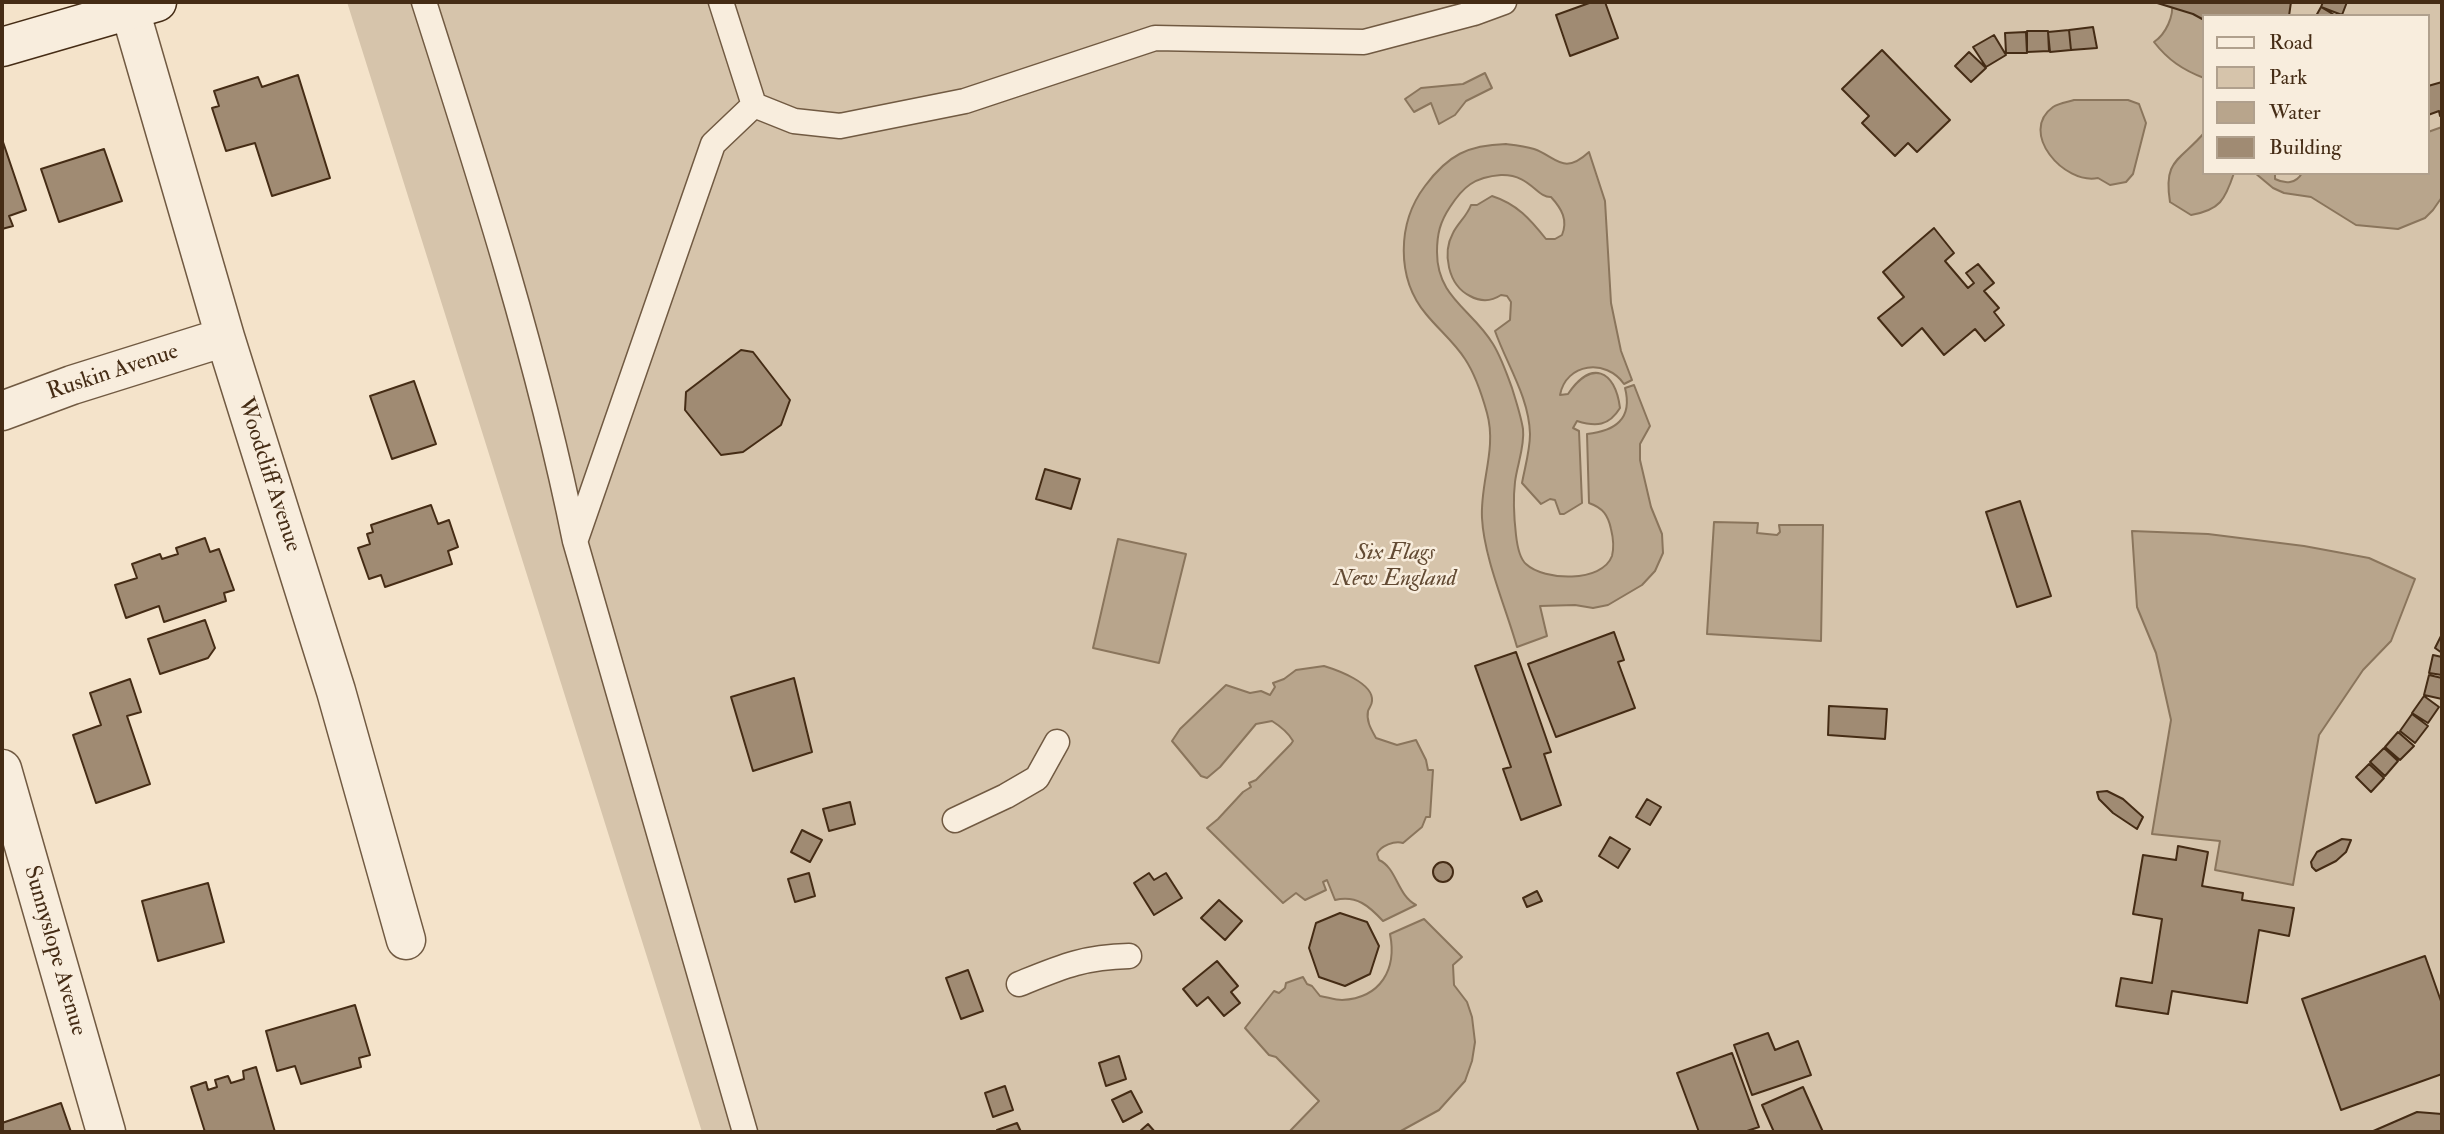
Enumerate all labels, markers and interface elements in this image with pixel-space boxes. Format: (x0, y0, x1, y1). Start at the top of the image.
legend (2202, 14, 2430, 175)
text: Road (2269, 29, 2313, 56)
text: Park (2269, 64, 2307, 91)
text: Water (2269, 99, 2321, 126)
text: Building (2269, 134, 2342, 161)
street label: Ruskin Avenue (44, 339, 182, 407)
street label: Woodcliff Avenue (230, 394, 306, 556)
park label: Six Flags New England (1334, 540, 1456, 594)
street label: Sunnyslope Avenue (17, 863, 91, 1039)

